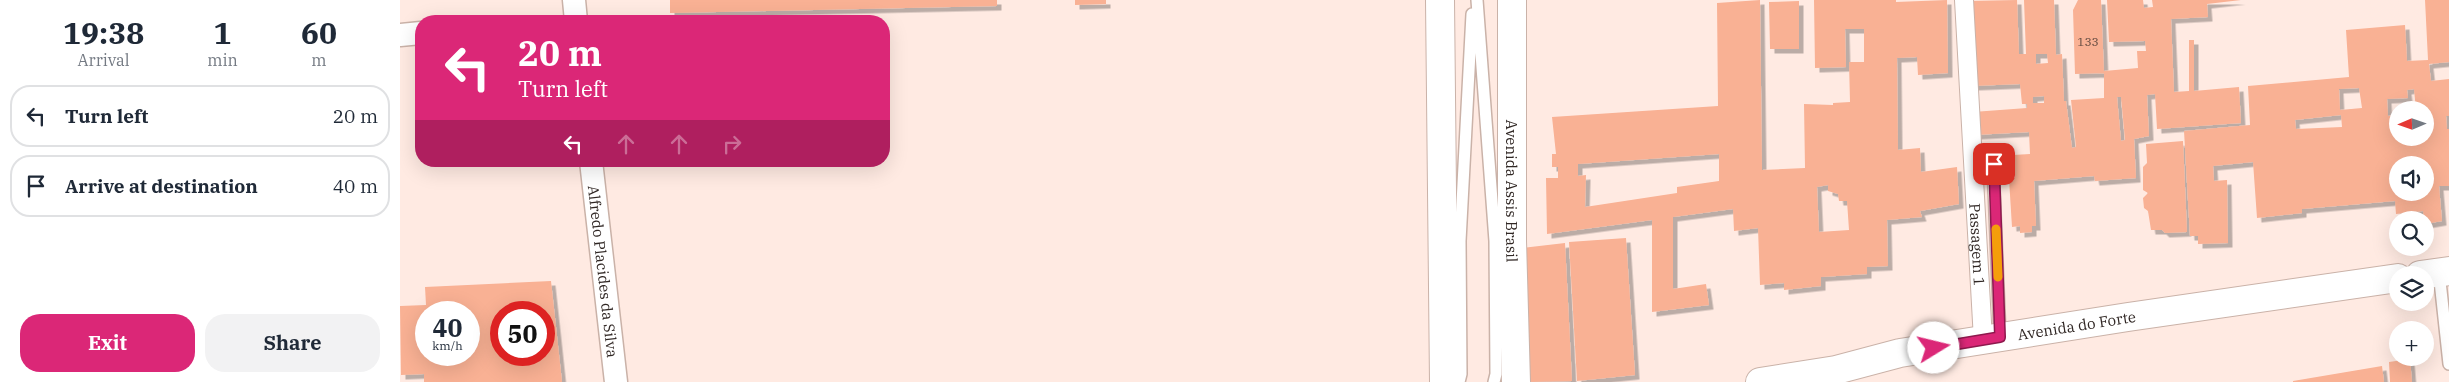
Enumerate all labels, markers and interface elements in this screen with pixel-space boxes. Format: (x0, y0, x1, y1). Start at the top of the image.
text: 19:38 (63, 13, 144, 52)
text: 1 (214, 13, 232, 52)
text: 60 (301, 13, 337, 52)
text: 20 m (518, 30, 602, 76)
house number: 133 (2077, 34, 2099, 49)
icon: left (435, 35, 500, 100)
text: Arrival (78, 50, 130, 70)
text: min (207, 50, 238, 70)
text: m (311, 50, 327, 70)
text: Turn left (518, 74, 608, 103)
north arrow (2389, 101, 2434, 146)
map controls (2389, 101, 2434, 366)
icon: left (22, 102, 50, 130)
text: Turn left (65, 104, 148, 128)
text: 20 m (333, 104, 378, 128)
street label: Avenida Assis Brasil (1502, 120, 1522, 263)
icon: left (559, 130, 587, 158)
icon: ahead (612, 130, 640, 158)
icon: ahead (665, 130, 693, 158)
icon: right (718, 130, 746, 158)
pin (1973, 143, 2015, 185)
icon: arrive (1980, 150, 2008, 178)
button: sound (2389, 156, 2434, 201)
icon: arrive (22, 172, 50, 200)
text: Arrive at destination (65, 174, 258, 198)
text: 40 m (333, 174, 378, 198)
street label: Alfredo Placides da Silva (584, 184, 623, 358)
street label: Passagem 1 (1966, 203, 1989, 287)
button: search (2389, 211, 2434, 256)
button: layers (2389, 266, 2434, 311)
speed limit sign: 50 (490, 301, 555, 366)
street label: Avenida do Forte (2016, 306, 2137, 344)
text: 40 (432, 311, 463, 344)
button: Exit (20, 314, 195, 372)
button: Share (205, 314, 380, 372)
position arrow (1907, 321, 1959, 373)
button: + (2389, 321, 2434, 366)
text: km/h (432, 338, 463, 353)

